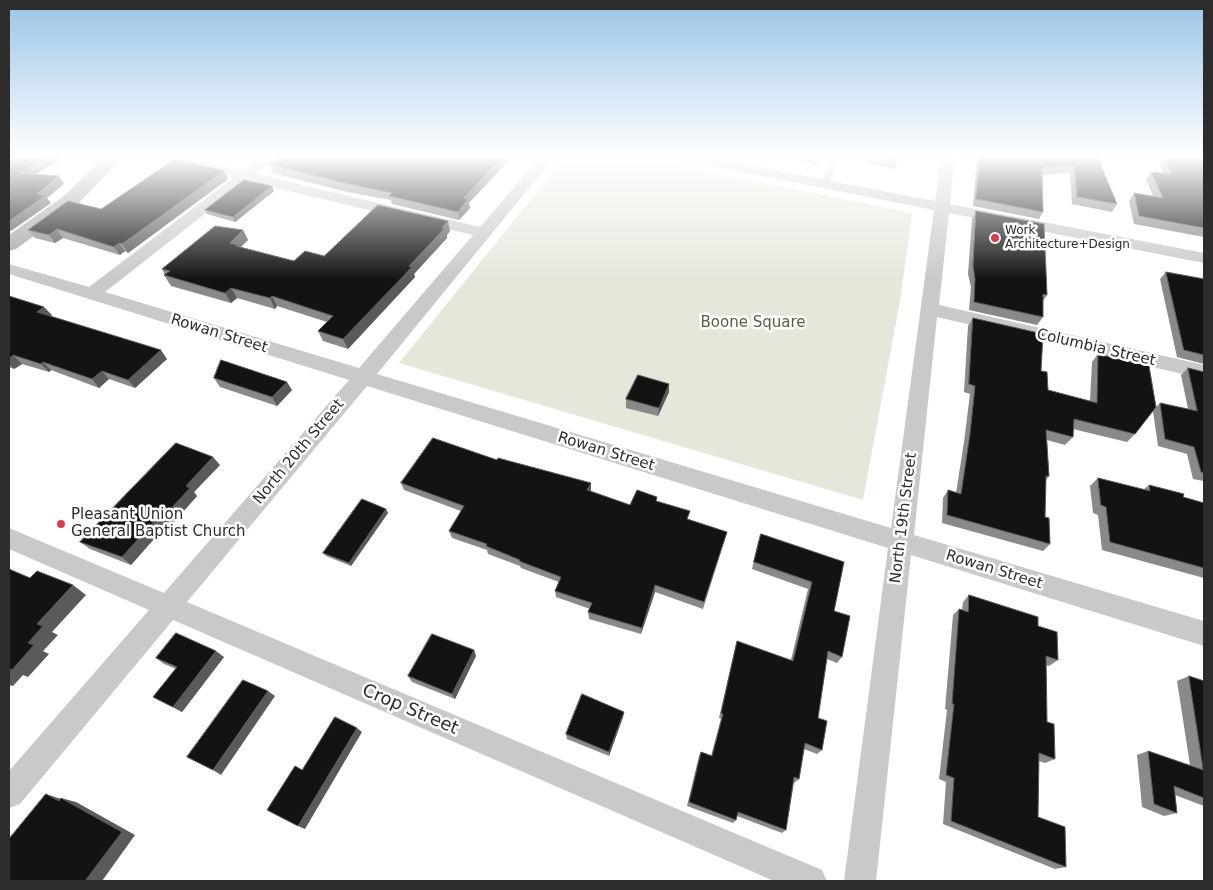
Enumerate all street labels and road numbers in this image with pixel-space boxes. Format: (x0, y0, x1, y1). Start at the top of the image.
street label: Rowan Street (168, 311, 270, 357)
street label: Columbia Street (1035, 326, 1157, 370)
street label: North 20th Street (250, 396, 348, 508)
street label: Rowan Street (555, 429, 657, 475)
street label: North 19th Street (887, 452, 921, 584)
street label: Rowan Street (943, 547, 1045, 593)
street label: Crop Street (359, 680, 461, 740)

